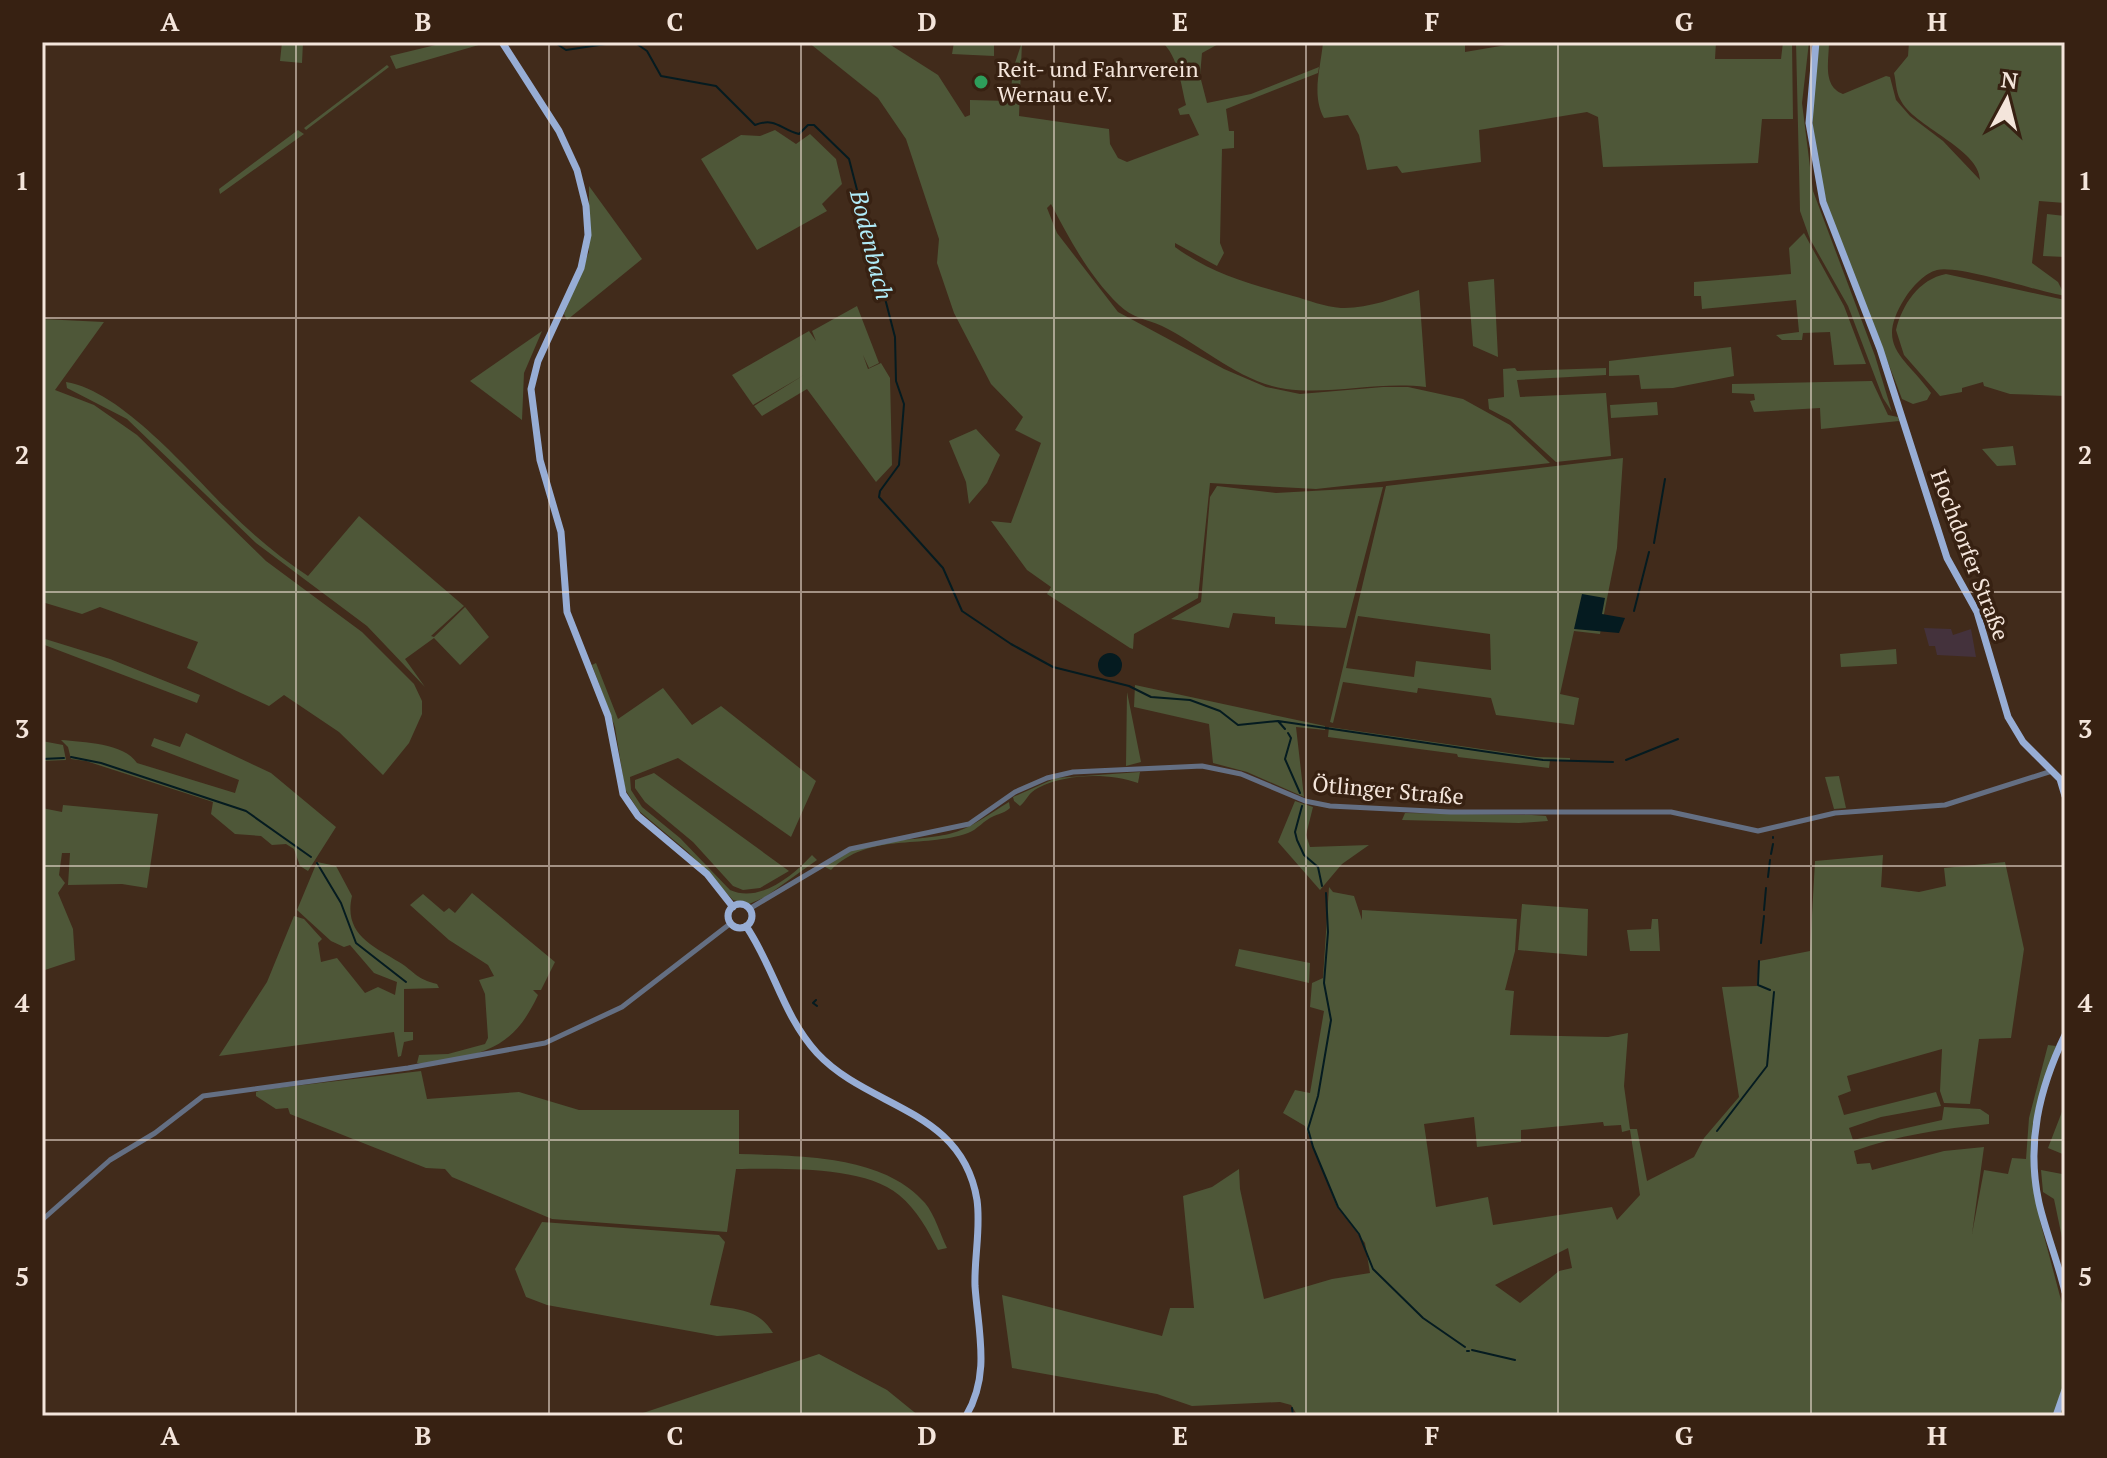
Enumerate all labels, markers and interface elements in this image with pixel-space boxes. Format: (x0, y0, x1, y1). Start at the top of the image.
text: A (161, 4, 180, 38)
text: B (415, 4, 431, 38)
text: C (667, 4, 683, 38)
text: D (917, 4, 937, 38)
text: E (1172, 4, 1188, 38)
text: F (1425, 4, 1440, 38)
text: G (1675, 4, 1694, 38)
text: H (1927, 4, 1947, 38)
place label: Reit- und Fahrverein Wernau e.V. (997, 54, 1198, 108)
north arrow (1967, 60, 2047, 140)
text: N (1999, 64, 2020, 95)
marker: Reit- und Fahrverein Wernau e.V. (972, 73, 990, 91)
text: 1 (15, 163, 29, 197)
text: 1 (2078, 163, 2092, 197)
water label: Bodenbach (843, 185, 901, 303)
text: 2 (15, 437, 29, 471)
text: 2 (2078, 437, 2092, 471)
street label: Hochdorfer Straße (1925, 465, 2016, 644)
text: 3 (15, 711, 29, 745)
text: 3 (2078, 711, 2092, 745)
street label: Ötlinger Straße (1311, 768, 1465, 811)
text: 4 (15, 985, 30, 1019)
text: 4 (2078, 985, 2093, 1019)
text: 5 (15, 1259, 29, 1293)
text: 5 (2078, 1259, 2092, 1293)
text: A (161, 1418, 180, 1452)
text: B (415, 1418, 431, 1452)
text: C (667, 1418, 683, 1452)
text: D (917, 1418, 937, 1452)
text: E (1172, 1418, 1188, 1452)
text: F (1425, 1418, 1440, 1452)
text: G (1675, 1418, 1694, 1452)
text: H (1927, 1418, 1947, 1452)

